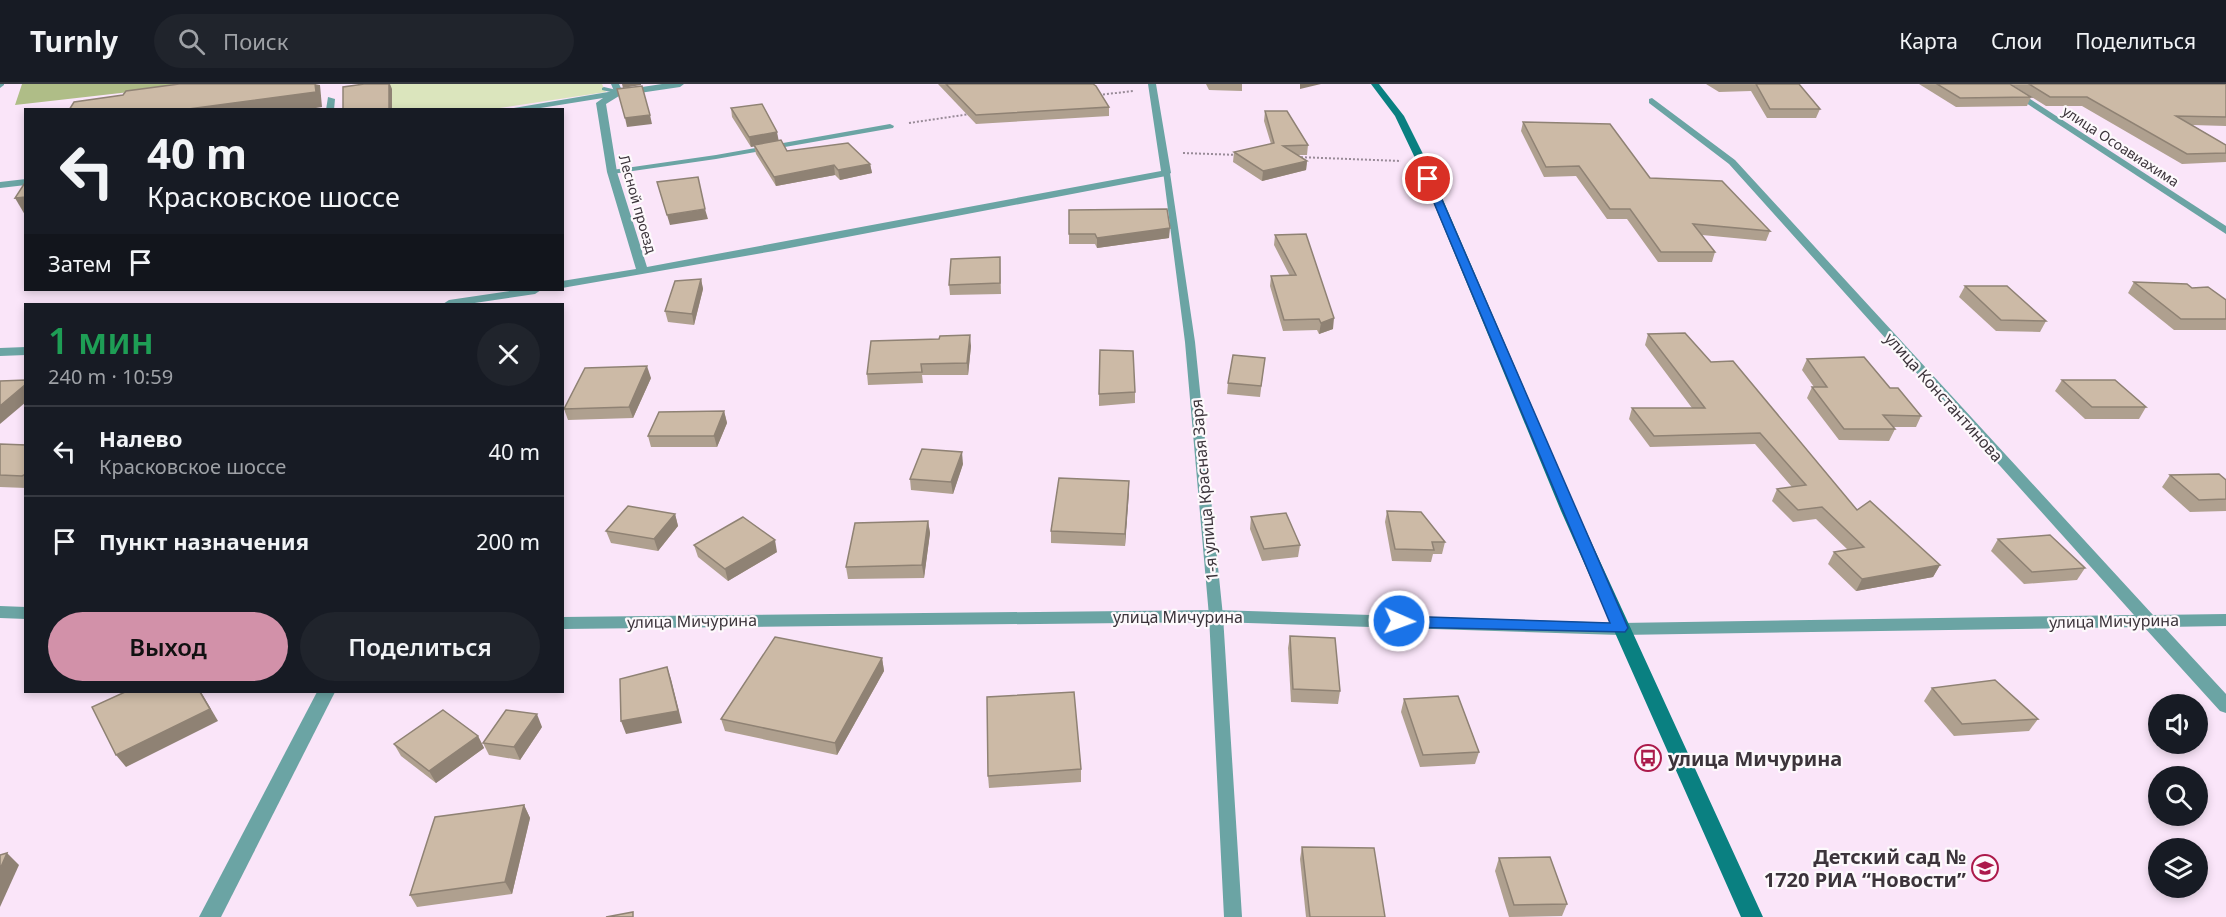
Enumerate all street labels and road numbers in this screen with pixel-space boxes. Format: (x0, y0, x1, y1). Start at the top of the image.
street label: улица Осоавиахима (2059, 101, 2183, 191)
street label: Лесной проезд (615, 152, 661, 256)
street label: улица Константинова (1880, 328, 2008, 466)
street label: 1-я улица Красная Заря (1185, 398, 1223, 582)
street label: улица Мичурина (1113, 606, 1243, 628)
street label: улица Мичурина (627, 609, 757, 633)
street label: улица Мичурина (2049, 609, 2179, 633)

